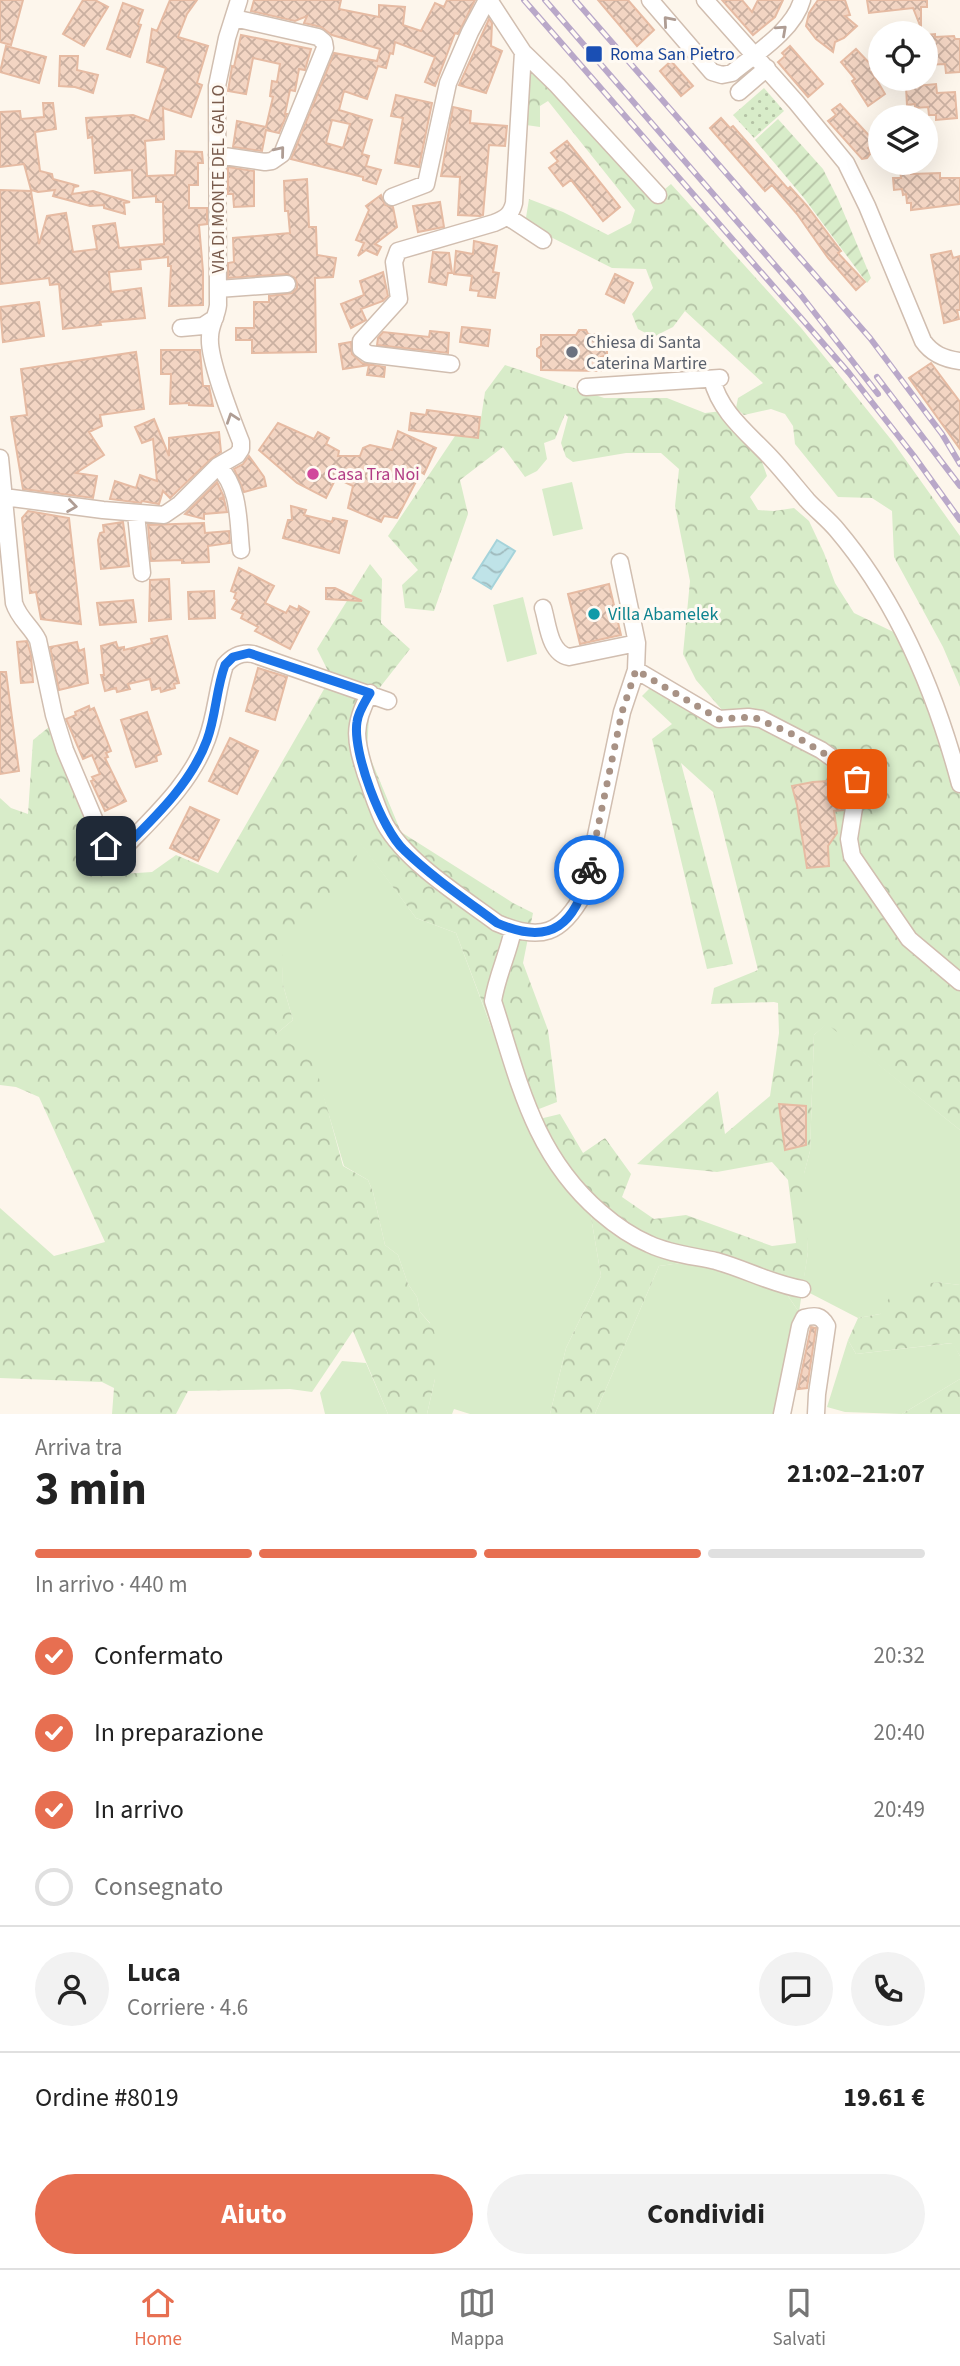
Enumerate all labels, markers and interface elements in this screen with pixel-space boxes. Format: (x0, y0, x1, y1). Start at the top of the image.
one-way arrow (664, 16, 676, 29)
map controls (868, 21, 938, 175)
button: locate (868, 21, 938, 91)
one-way arrow (774, 26, 787, 38)
place label: Roma San Pietro (610, 42, 735, 67)
marker: Roma San Pietro (584, 44, 604, 64)
street label: VIA DI MONTE DEL GALLO (206, 85, 231, 273)
button: layers (868, 105, 938, 175)
one-way arrow (272, 147, 284, 160)
place label: Chiesa di Santa Caterina Martire (586, 330, 707, 376)
marker: Chiesa di Santa Caterina Martire (564, 344, 580, 360)
one-way arrow (226, 412, 240, 424)
place label: Casa Tra Noi (327, 462, 420, 487)
marker: Casa Tra Noi (305, 466, 321, 482)
one-way arrow (66, 498, 78, 513)
place label: Villa Abamelek (608, 602, 718, 627)
marker: Villa Abamelek (586, 606, 602, 622)
pin (827, 749, 887, 809)
icon: bag (838, 760, 876, 798)
pin (76, 816, 136, 876)
icon: home (87, 827, 125, 865)
courier (554, 835, 624, 905)
icon: bike (570, 851, 608, 889)
text: Arriva tra (35, 1431, 122, 1464)
text: 21:02–21:07 (787, 1455, 925, 1492)
text: 3 min (35, 1457, 147, 1522)
text: In arrivo · 440 m (35, 1568, 187, 1601)
icon: check (35, 1637, 73, 1675)
text: Confermato (94, 1637, 223, 1674)
text: 20:32 (874, 1639, 925, 1672)
icon: check (35, 1714, 73, 1752)
text: In preparazione (94, 1714, 264, 1751)
text: 20:40 (874, 1716, 925, 1749)
icon: check (35, 1791, 73, 1829)
text: In arrivo (94, 1791, 184, 1828)
text: 20:49 (874, 1793, 925, 1826)
text: Consegnato (94, 1868, 223, 1905)
button: person (35, 1952, 109, 2026)
button: chat (759, 1952, 833, 2026)
button: phone (851, 1952, 925, 2026)
text: Luca (127, 1954, 181, 1991)
text: Corriere · 4.6 (127, 1991, 248, 2024)
text: Ordine #8019 (35, 2079, 179, 2116)
text: 19.61 € (843, 2079, 925, 2116)
button: Aiuto (35, 2174, 473, 2254)
button: Condividi (487, 2174, 925, 2254)
tab: Home (134, 2284, 182, 2353)
tab: Mappa (450, 2284, 504, 2353)
tab: Salvati (772, 2284, 826, 2353)

